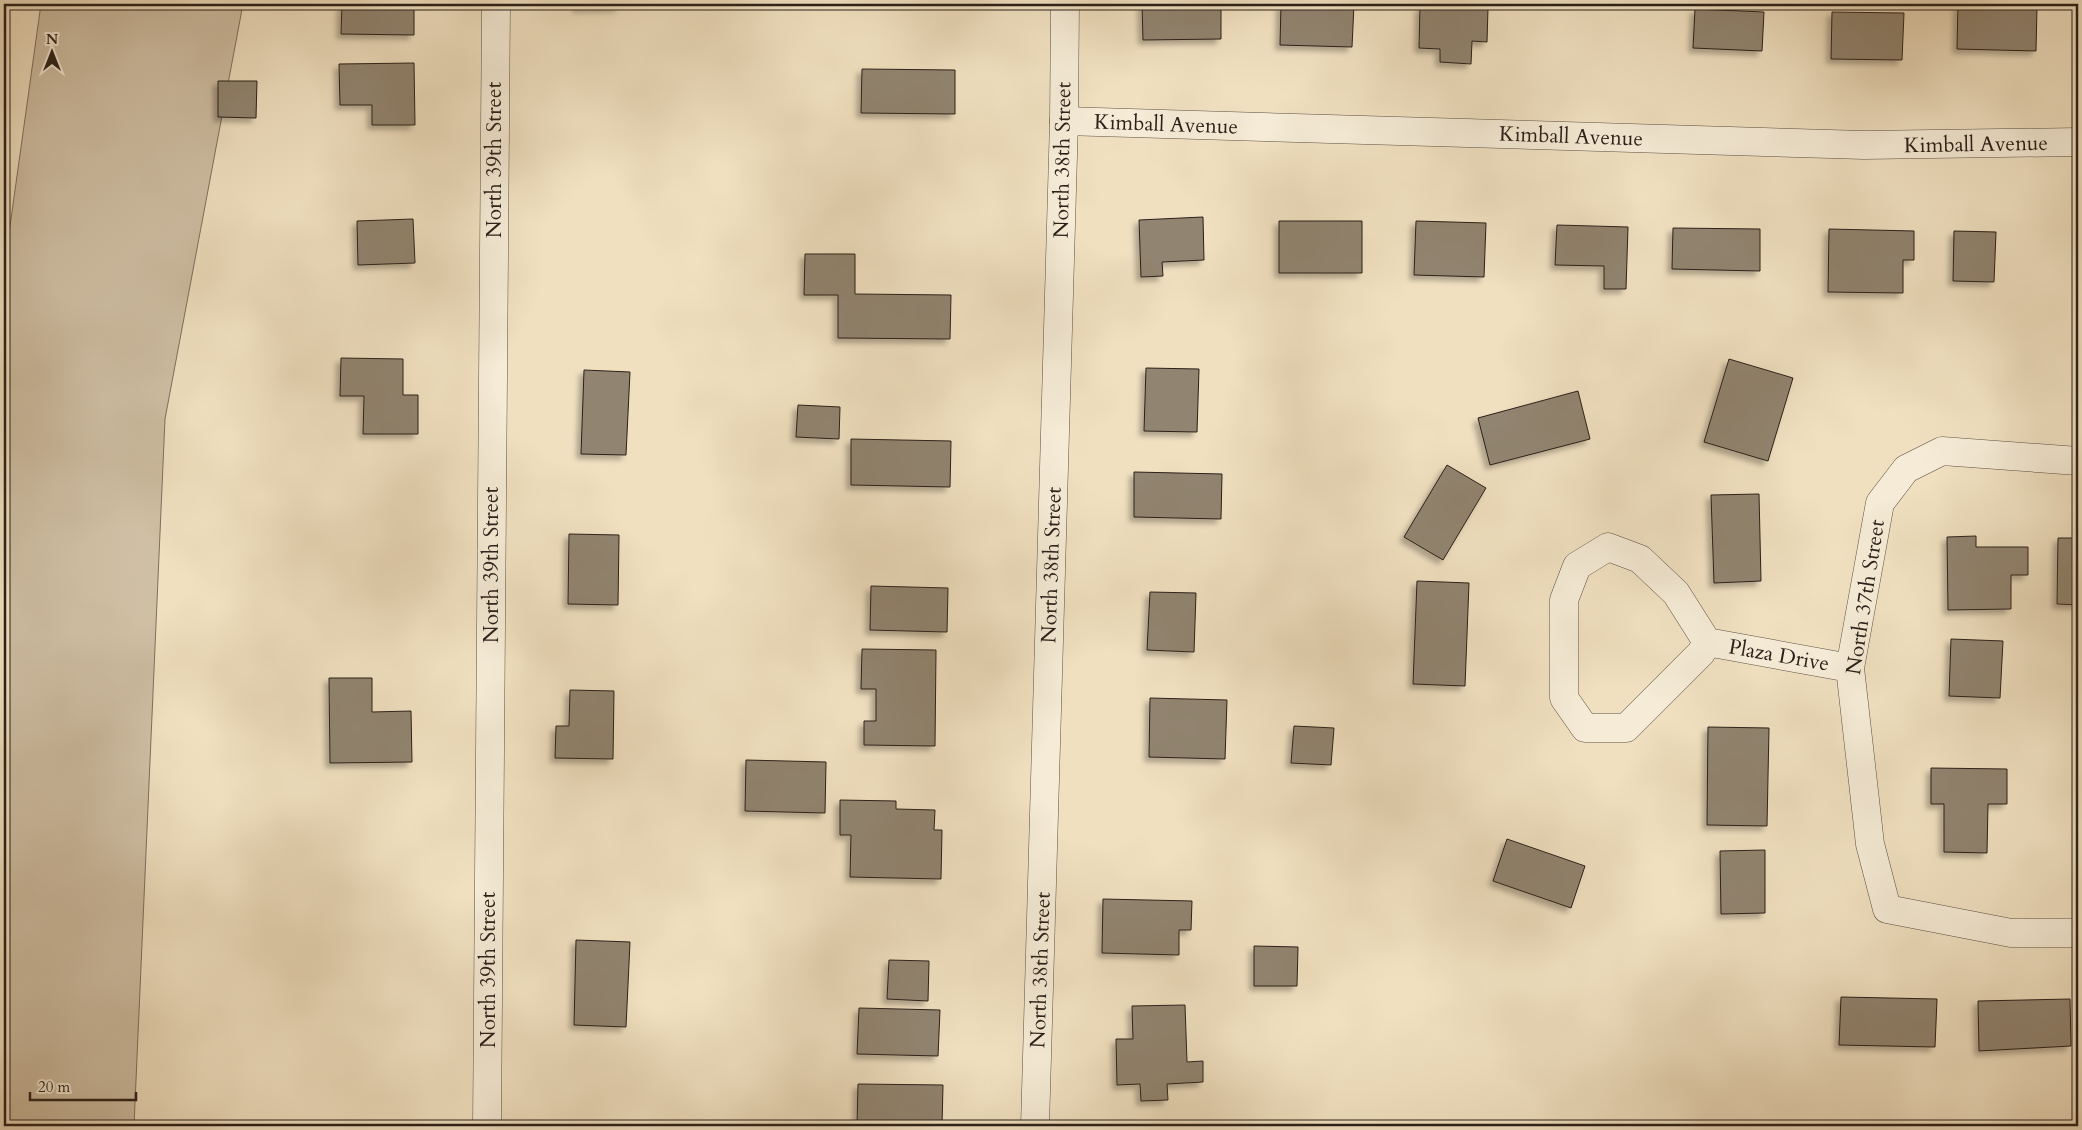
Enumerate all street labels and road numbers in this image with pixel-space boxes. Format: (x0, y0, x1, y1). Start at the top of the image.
street label: North 39th Street (480, 81, 509, 238)
street label: North 38th Street (1047, 81, 1078, 239)
street label: Kimball Avenue (1093, 107, 1238, 142)
street label: Kimball Avenue (1498, 119, 1643, 154)
street label: Kimball Avenue (1904, 129, 2048, 160)
street label: North 39th Street (477, 486, 506, 643)
street label: North 38th Street (1034, 486, 1069, 644)
street label: North 37th Street (1839, 517, 1892, 677)
street label: Plaza Drive (1726, 632, 1832, 679)
street label: North 39th Street (474, 891, 503, 1048)
street label: North 38th Street (1023, 891, 1058, 1049)

